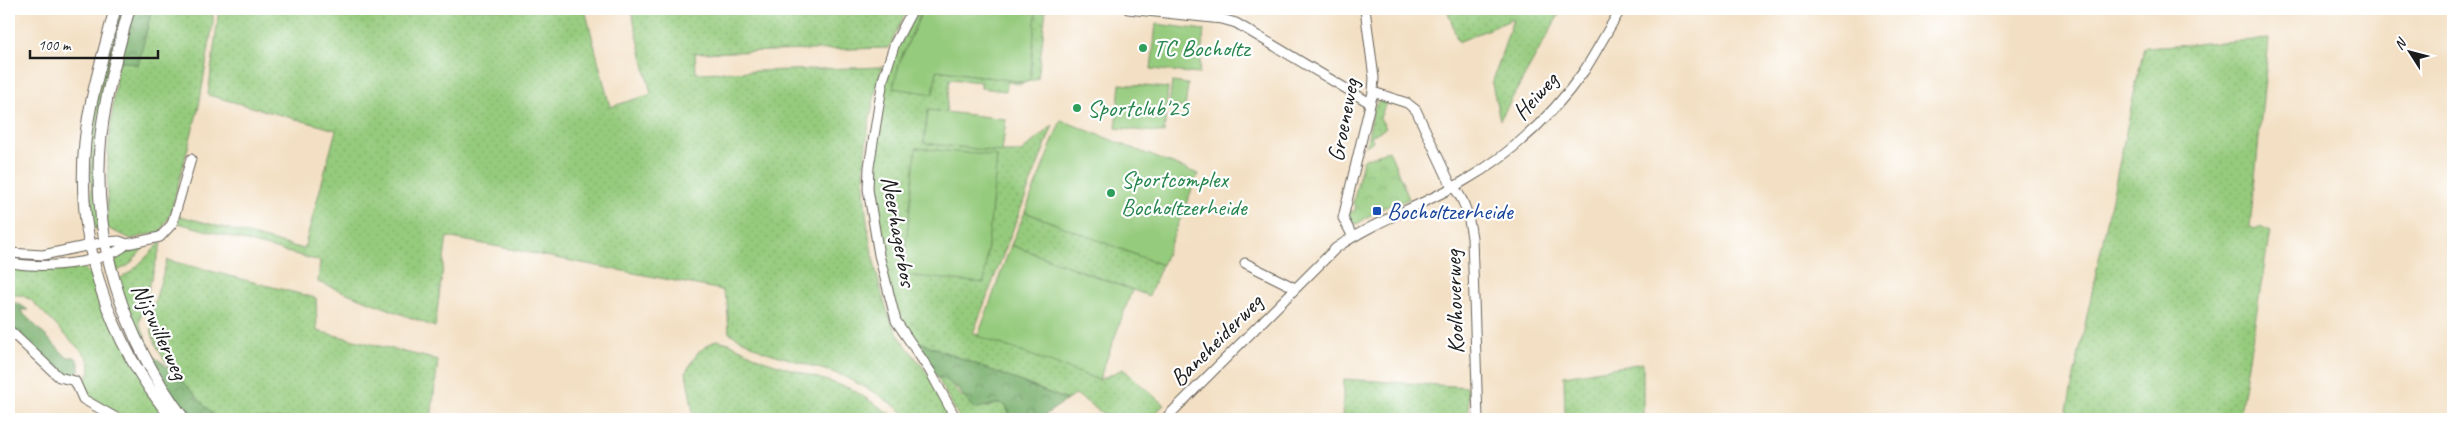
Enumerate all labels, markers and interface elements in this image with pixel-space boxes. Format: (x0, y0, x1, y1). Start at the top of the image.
scale bar (30, 28, 158, 60)
north arrow (2384, 28, 2434, 78)
place label: TC Bocholtz (1153, 33, 1252, 63)
text: N (2390, 34, 2411, 53)
text: 100 m (38, 36, 72, 55)
marker: TC Bocholtz (1137, 42, 1149, 54)
street label: Heiweg (1506, 64, 1566, 126)
street label: Groeneweg (1320, 74, 1366, 164)
place label: Sportclub'25 (1087, 93, 1190, 123)
marker: Sportclub'25 (1071, 102, 1083, 114)
place label: Sportcomplex Bocholtzerheide (1121, 164, 1249, 222)
street label: Neerhagerbos (875, 173, 924, 290)
marker: Sportcomplex Bocholtzerheide (1105, 187, 1117, 199)
place label: Bocholtzerheide (1387, 196, 1515, 226)
marker: Bocholtzerheide (1371, 205, 1383, 217)
street label: Koolhoverweg (1437, 248, 1471, 355)
street label: Nijswillerweg (125, 278, 196, 386)
street label: Baneheiderweg (1163, 286, 1270, 393)

